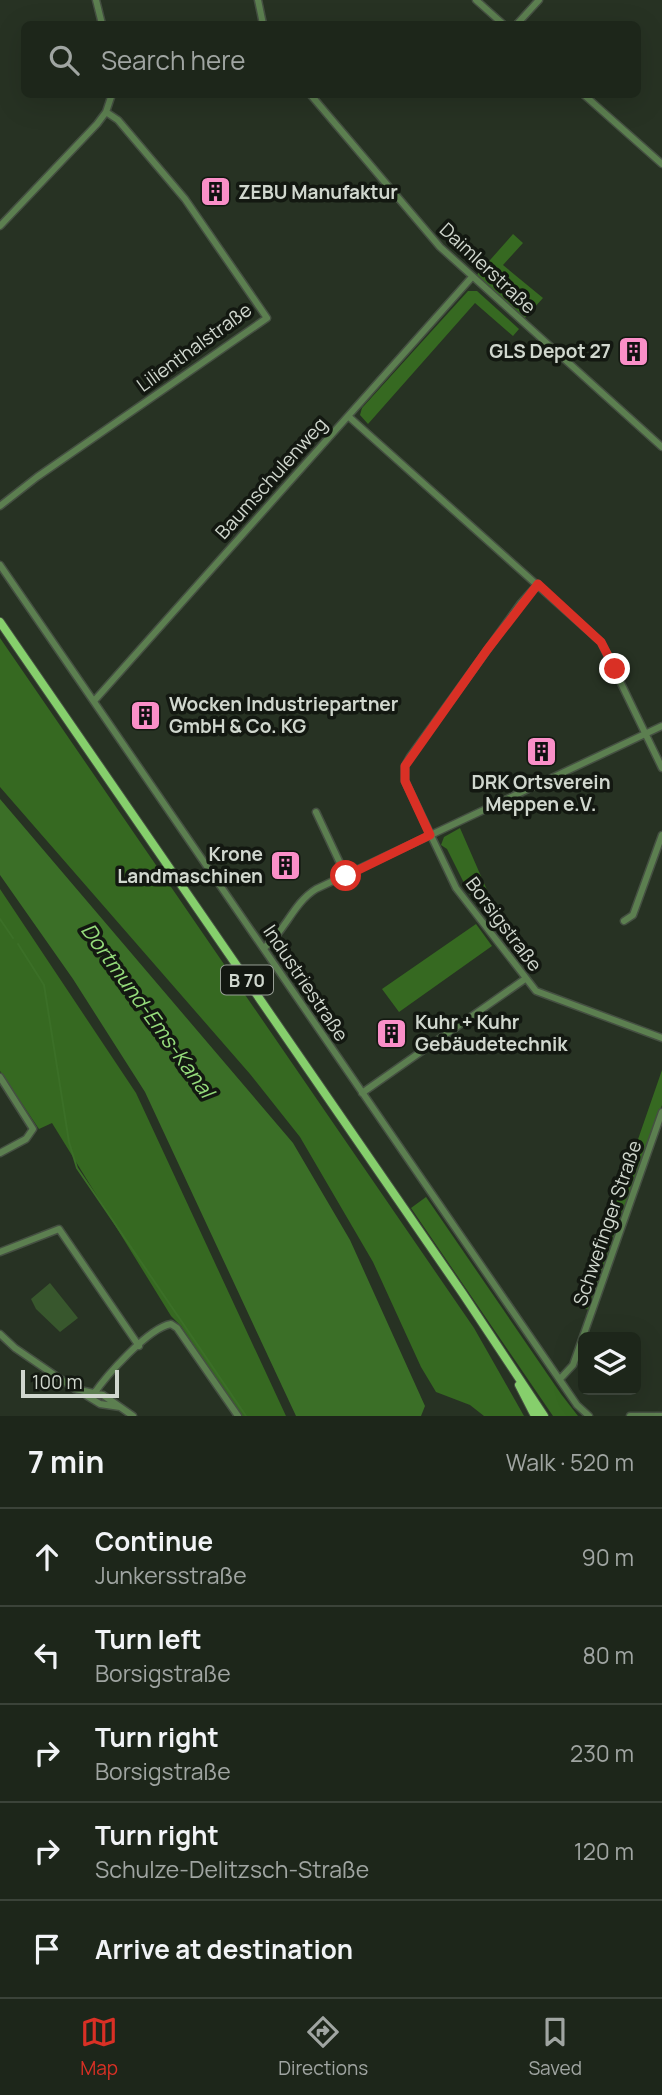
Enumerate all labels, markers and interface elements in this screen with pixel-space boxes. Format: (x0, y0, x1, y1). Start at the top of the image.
search box (21, 21, 641, 98)
icon: search (45, 41, 83, 79)
text: Search here (101, 42, 246, 78)
building icon: ZEBU Manufaktur (198, 175, 232, 209)
place label: ZEBU Manufaktur (238, 179, 398, 205)
street label: Daimlerstraße (434, 217, 542, 319)
street label: Lilienthalstraße (131, 296, 257, 398)
building icon: GLS Depot 27 (617, 334, 651, 368)
place label: GLS Depot 27 (489, 338, 611, 364)
street label: Baumschulenweg (209, 411, 333, 545)
route end (599, 653, 630, 684)
place label: Wocken Industriepartner GmbH & Co. KG (169, 691, 399, 739)
building icon: Wocken Industriepartner GmbH & Co. KG (129, 698, 163, 732)
building icon: DRK Ortsverein Meppen e.V. (524, 734, 558, 768)
place label: DRK Ortsverein Meppen e.V. (471, 769, 611, 817)
place label: Krone Landmaschinen (117, 841, 263, 889)
building icon: Krone Landmaschinen (269, 848, 303, 882)
route start (330, 860, 361, 891)
street label: Borsigstraße (460, 871, 548, 977)
water label: Dortmund-Ems-Kanal (75, 917, 223, 1105)
street label: Industriestraße (257, 920, 355, 1046)
road number: B 70 (221, 965, 273, 995)
place label: Kuhr + Kuhr Gebäudetechnik (415, 1009, 568, 1057)
building icon: Kuhr + Kuhr Gebäudetechnik (375, 1016, 409, 1050)
street label: Schwefinger Straße (566, 1137, 648, 1309)
map controls (578, 1332, 641, 1395)
button: layers (578, 1332, 641, 1395)
scale bar (21, 1367, 119, 1399)
text: 100 m (32, 1369, 83, 1395)
text: 7 min (28, 1441, 104, 1482)
text: Walk · 520 m (506, 1446, 634, 1478)
text: Continue (95, 1523, 213, 1559)
icon: ahead (28, 1538, 66, 1576)
text: 90 m (582, 1541, 634, 1573)
text: Junkersstraße (95, 1559, 247, 1591)
text: Turn left (95, 1621, 202, 1657)
icon: left (28, 1636, 66, 1674)
text: 80 m (583, 1639, 634, 1671)
text: Borsigstraße (95, 1657, 231, 1689)
text: Turn right (95, 1719, 219, 1755)
icon: right (28, 1734, 66, 1772)
text: 230 m (570, 1737, 634, 1769)
text: Borsigstraße (95, 1755, 231, 1787)
text: Turn right (95, 1817, 219, 1853)
icon: right (28, 1832, 66, 1870)
text: 120 m (574, 1835, 634, 1867)
text: Schulze-Delitzsch-Straße (95, 1853, 369, 1885)
icon: arrive (28, 1930, 66, 1968)
text: Arrive at destination (95, 1931, 353, 1967)
tab: Map (80, 2013, 118, 2081)
tab: Directions (278, 2013, 368, 2081)
tab: Saved (528, 2013, 582, 2081)

